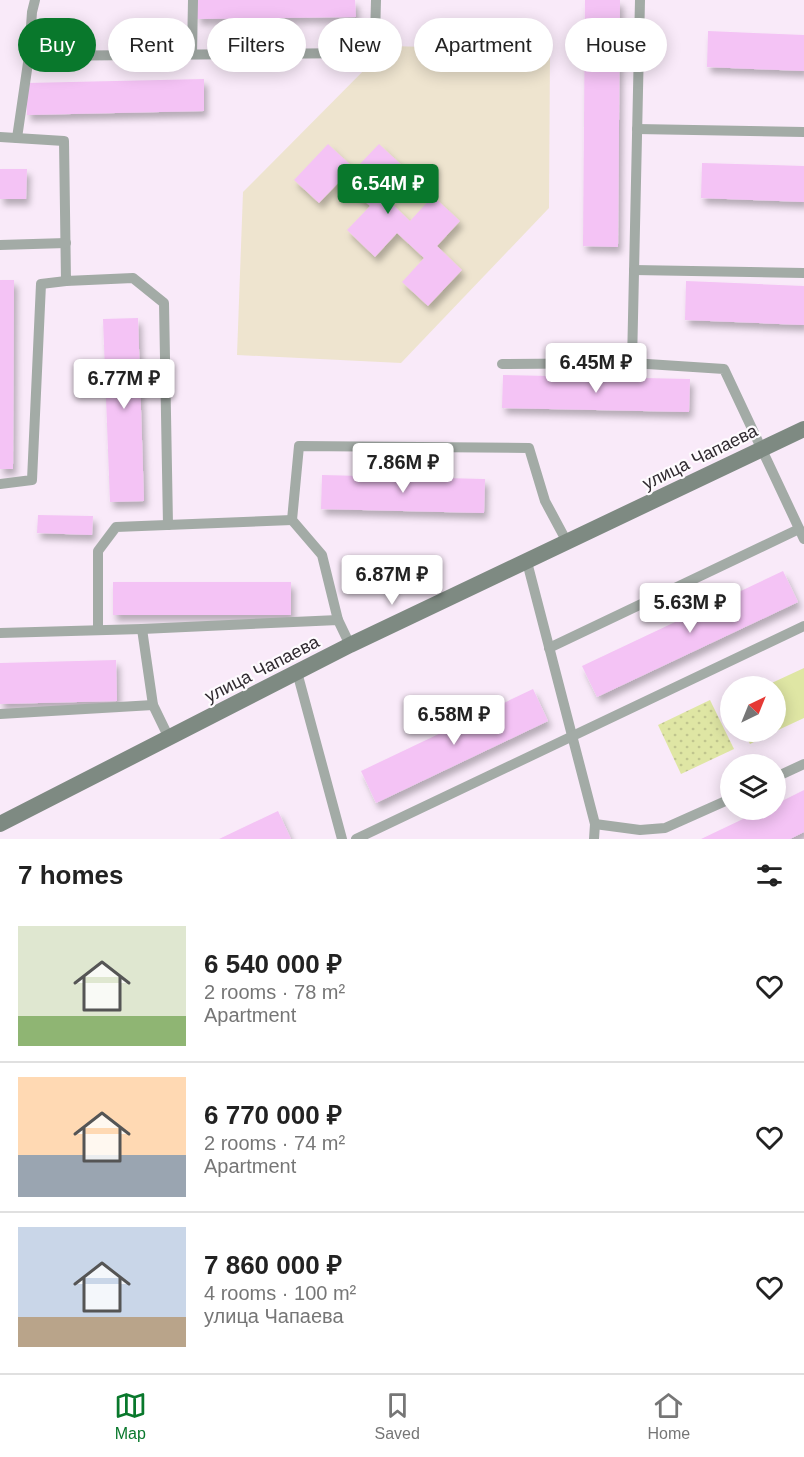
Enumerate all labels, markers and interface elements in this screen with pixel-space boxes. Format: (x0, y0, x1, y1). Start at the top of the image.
chip: Buy (18, 18, 96, 72)
chip: Rent (108, 18, 195, 72)
chip: Filters (207, 18, 306, 72)
chip: New (318, 18, 402, 72)
chip: Apartment (414, 18, 553, 72)
chip: House (565, 18, 667, 72)
pin: 6.54M ₽ (333, 164, 443, 215)
text: 6.54M ₽ (352, 172, 424, 194)
pin: 6.45M ₽ (541, 343, 651, 394)
text: 6.45M ₽ (560, 351, 632, 373)
pin: 6.77M ₽ (69, 359, 179, 410)
text: 6.77M ₽ (88, 367, 160, 389)
street label: улица Чапаева (639, 420, 762, 494)
pin: 7.86M ₽ (348, 443, 458, 494)
text: 7.86M ₽ (367, 451, 439, 473)
pin: 6.87M ₽ (337, 555, 447, 606)
text: 6.87M ₽ (356, 563, 428, 585)
pin: 5.63M ₽ (635, 583, 745, 634)
text: 5.63M ₽ (654, 591, 726, 613)
street label: улица Чапаева (201, 631, 323, 706)
north arrow (720, 676, 786, 742)
map controls (720, 676, 786, 820)
pin: 6.58M ₽ (399, 695, 509, 746)
text: 6.58M ₽ (418, 703, 490, 725)
button: layers (720, 754, 786, 820)
icon: filters (753, 859, 786, 892)
text: 7 homes (18, 860, 124, 890)
text: 6 540 000 ₽ (204, 949, 342, 979)
icon: home (66, 950, 138, 1022)
icon: heart (753, 970, 786, 1003)
text: 2 rooms · 78 m² (204, 981, 345, 1003)
text: Apartment (204, 1004, 296, 1026)
text: 6 770 000 ₽ (204, 1100, 342, 1130)
icon: home (66, 1101, 138, 1173)
icon: heart (753, 1121, 786, 1154)
text: 2 rooms · 74 m² (204, 1132, 345, 1154)
text: Apartment (204, 1155, 296, 1177)
text: 7 860 000 ₽ (204, 1250, 342, 1280)
icon: home (66, 1251, 138, 1323)
icon: heart (753, 1271, 786, 1304)
text: 4 rooms · 100 m² (204, 1282, 356, 1304)
text: улица Чапаева (204, 1305, 344, 1327)
tab: Map (114, 1389, 147, 1443)
tab: Saved (374, 1389, 420, 1443)
tab: Home (647, 1389, 690, 1443)

